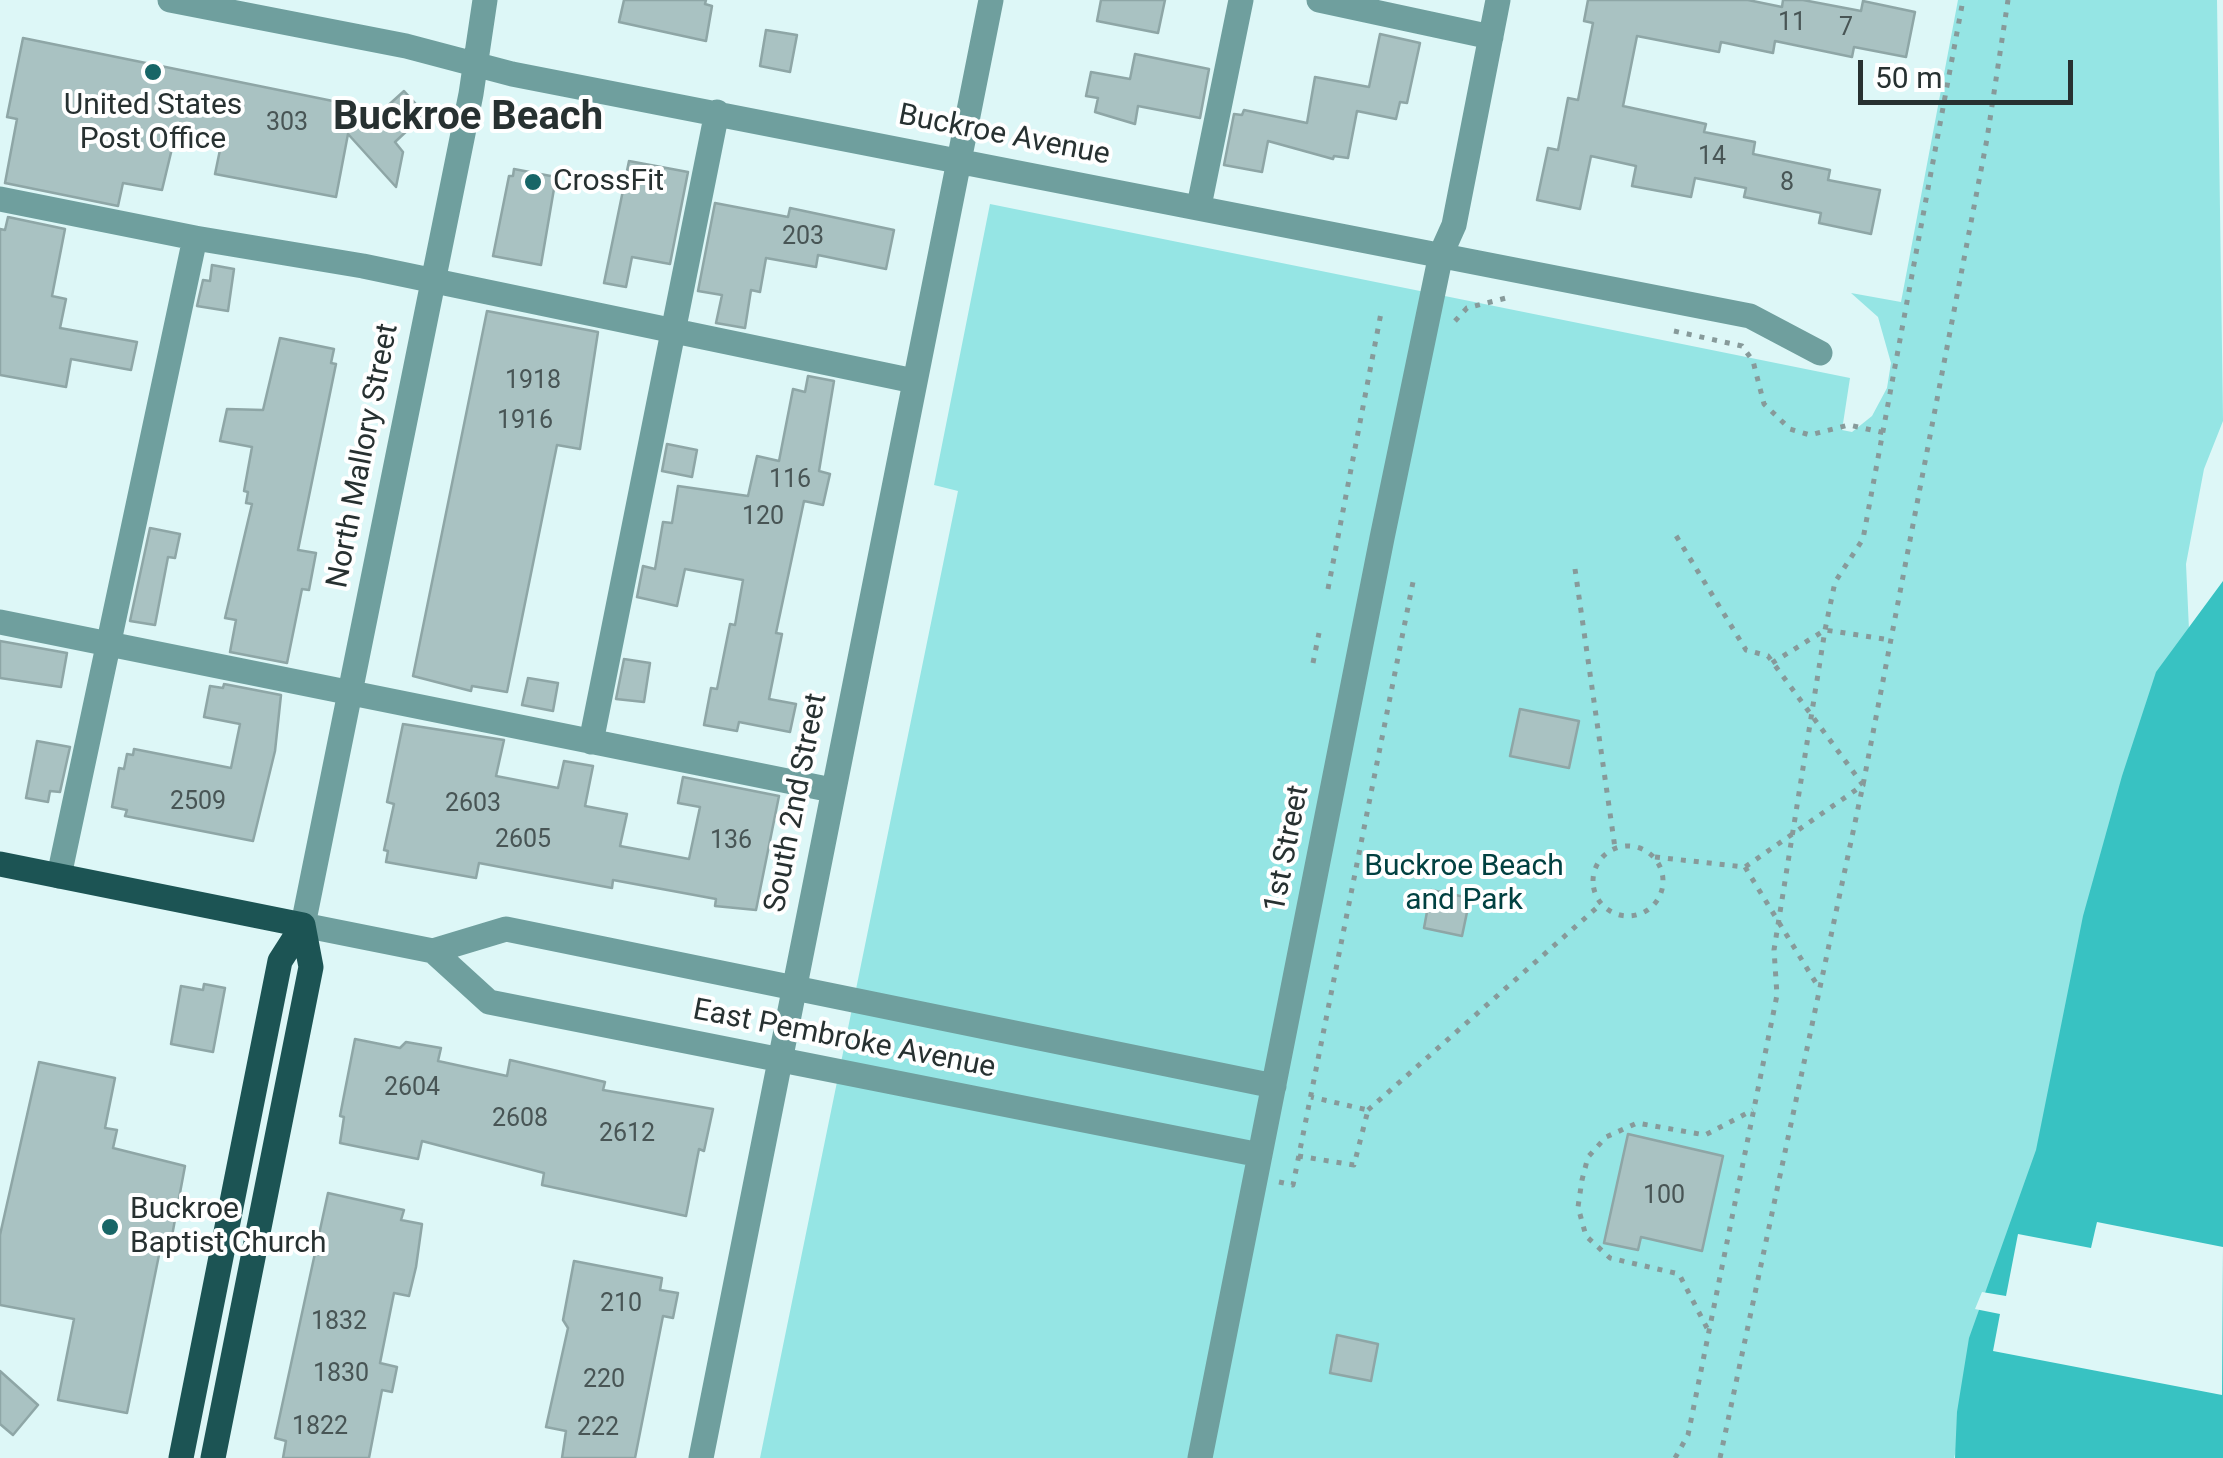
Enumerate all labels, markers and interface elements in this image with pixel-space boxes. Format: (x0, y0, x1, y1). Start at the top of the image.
house number: 11 (1778, 9, 1806, 39)
house number: 7 (1839, 14, 1853, 44)
scale bar (1863, 40, 2078, 102)
text: 50 m (1875, 60, 1942, 95)
marker: United States Post Office (142, 61, 164, 83)
place label: United States Post Office (64, 88, 242, 158)
district label: Buckroe Beach (333, 95, 603, 143)
street label: Buckroe Avenue (895, 98, 1113, 174)
house number: 303 (266, 109, 308, 139)
house number: 14 (1698, 143, 1726, 173)
place label: CrossFit (553, 164, 664, 200)
house number: 8 (1780, 169, 1794, 199)
marker: CrossFit (522, 171, 544, 193)
house number: 203 (782, 223, 824, 253)
street label: North Mallory Street (321, 321, 407, 591)
house number: 1918 (505, 367, 561, 397)
house number: 1916 (497, 407, 553, 437)
house number: 116 (769, 466, 811, 496)
house number: 120 (742, 503, 784, 533)
street label: South 2nd Street (758, 691, 836, 915)
street label: 1st Street (1258, 782, 1318, 916)
house number: 2509 (170, 788, 226, 818)
house number: 2603 (445, 790, 501, 820)
house number: 2605 (495, 826, 551, 856)
house number: 136 (710, 827, 752, 857)
park label: Buckroe Beach and Park (1364, 849, 1564, 920)
street label: East Pembroke Avenue (690, 993, 998, 1087)
house number: 2604 (384, 1074, 440, 1104)
house number: 2608 (492, 1105, 548, 1135)
house number: 2612 (599, 1120, 655, 1150)
house number: 100 (1643, 1182, 1685, 1212)
place label: Buckroe Baptist Church (130, 1192, 326, 1262)
marker: Buckroe Baptist Church (99, 1216, 121, 1238)
house number: 210 (600, 1290, 642, 1320)
house number: 1832 (311, 1308, 367, 1338)
house number: 1830 (313, 1360, 369, 1390)
house number: 220 (583, 1366, 625, 1396)
house number: 1822 (292, 1413, 348, 1443)
house number: 222 (577, 1414, 619, 1444)

